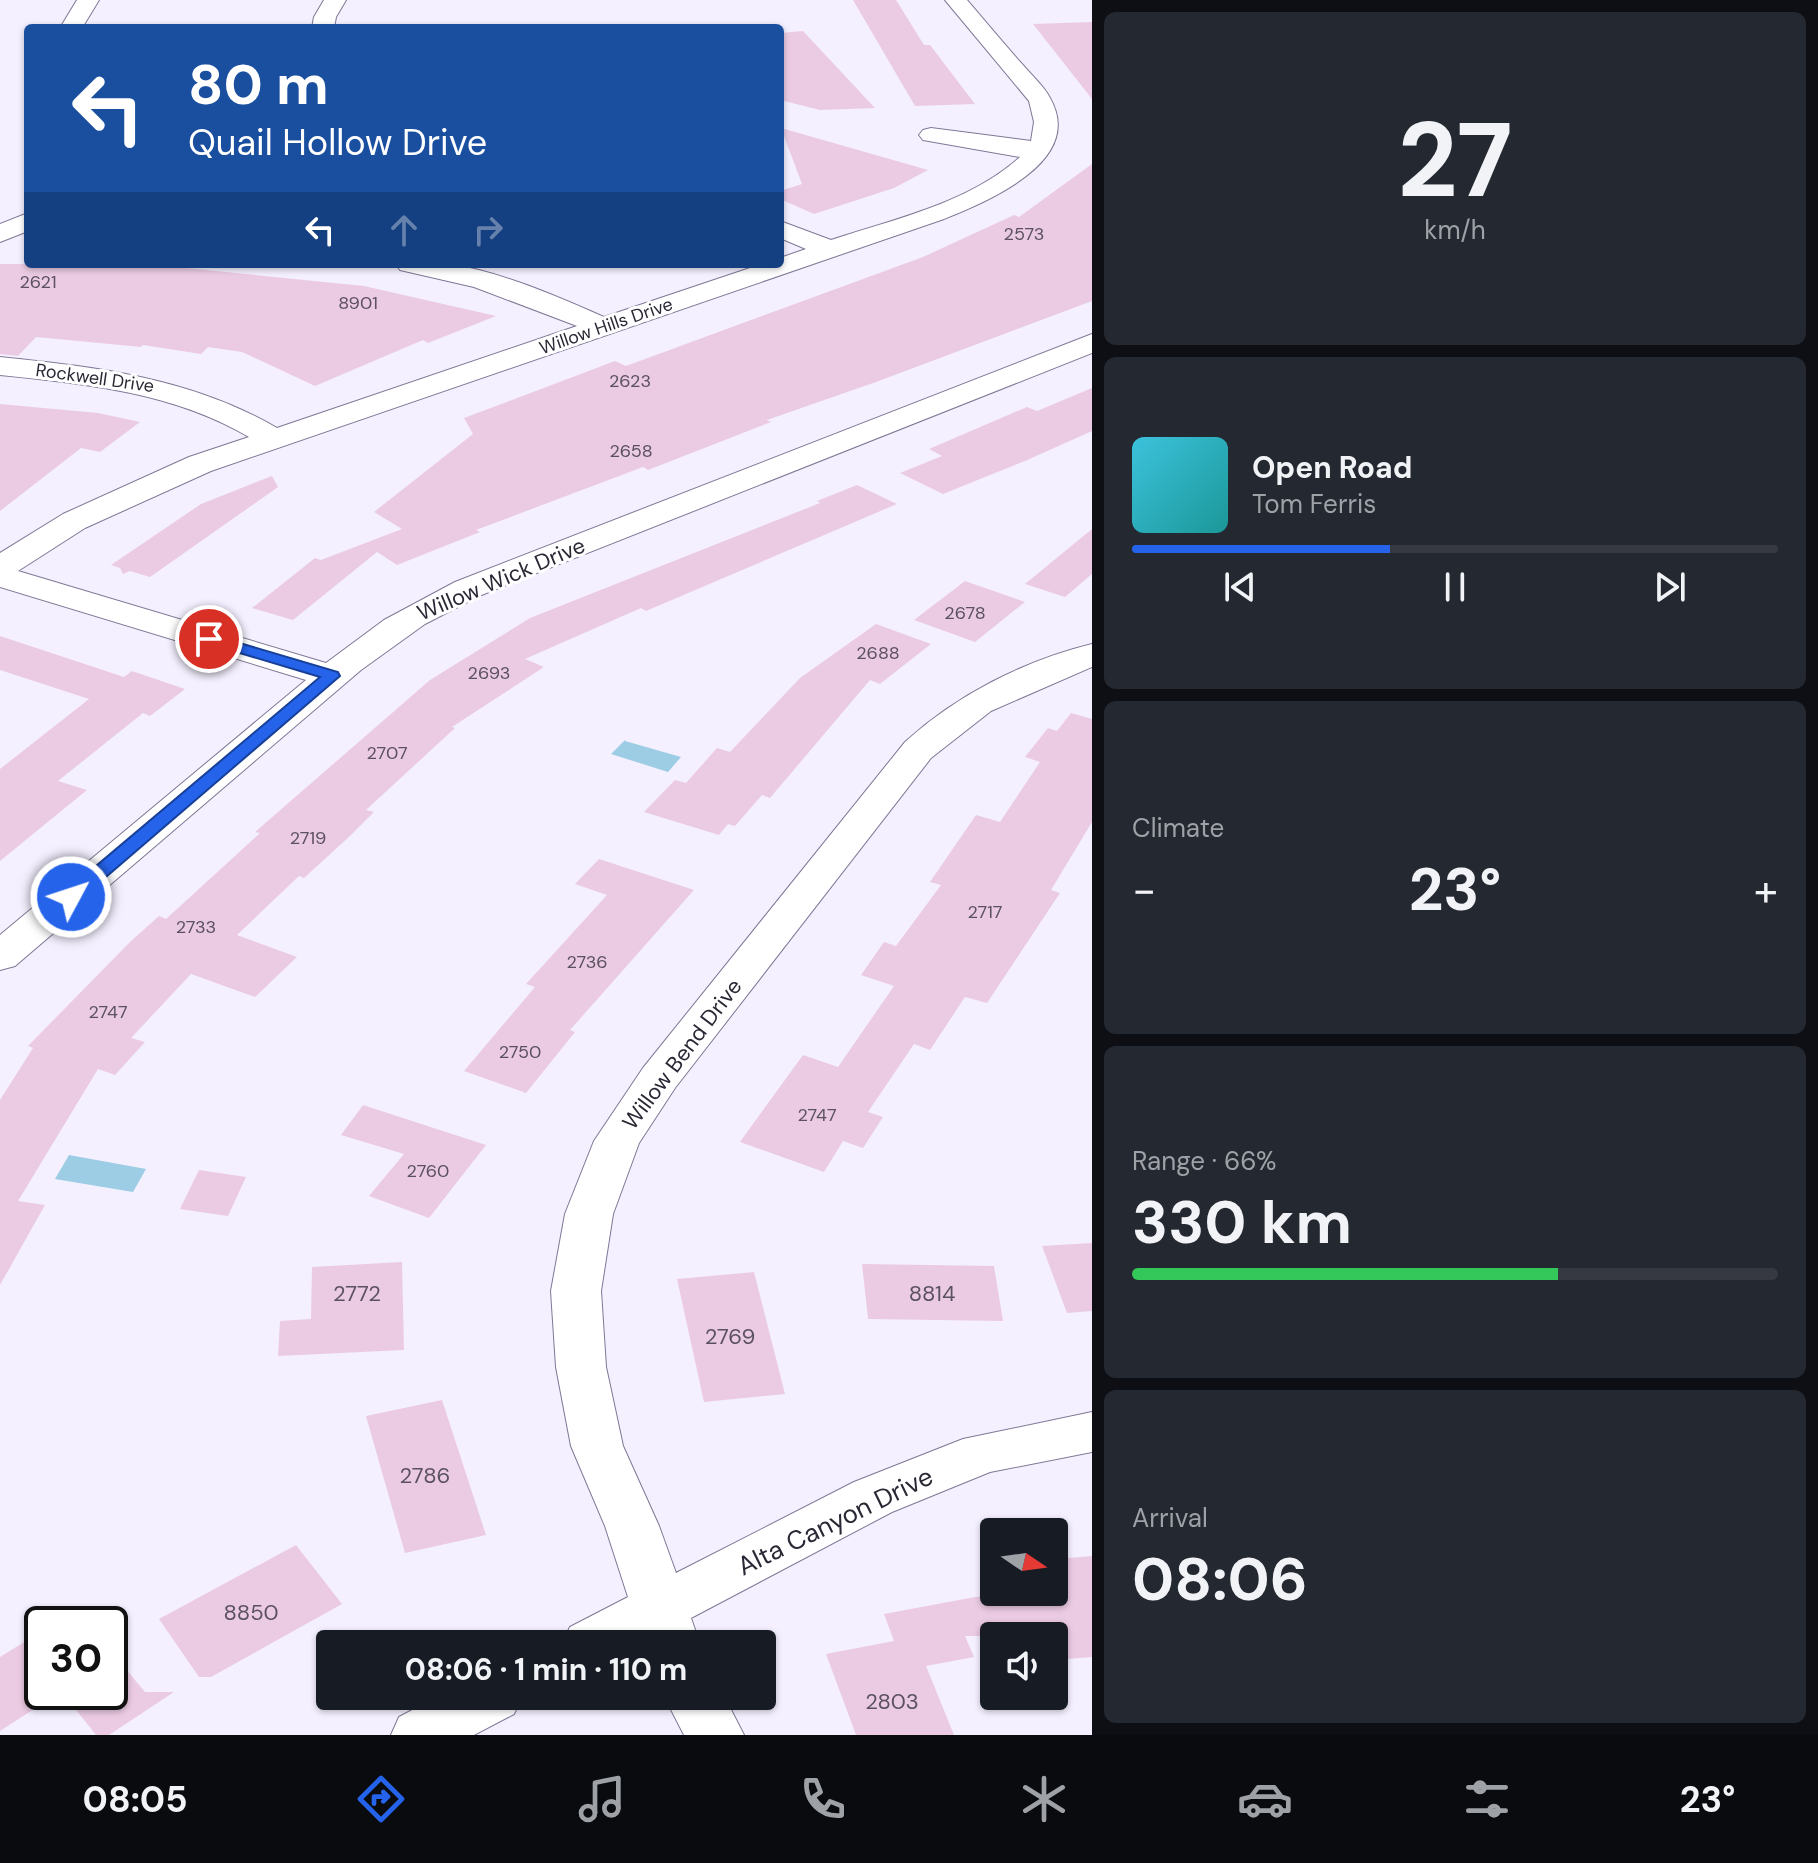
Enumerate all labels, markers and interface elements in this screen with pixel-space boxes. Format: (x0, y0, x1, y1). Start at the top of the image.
text: 80 m (188, 48, 329, 121)
icon: left (56, 56, 160, 160)
text: 27 (1397, 93, 1513, 228)
text: Quail Hollow Drive (188, 119, 487, 166)
icon: left (298, 208, 342, 252)
icon: ahead (382, 208, 426, 252)
icon: right (466, 208, 510, 252)
text: km/h (1424, 213, 1486, 247)
house number: 2573 (1004, 222, 1044, 246)
house number: 2621 (19, 270, 57, 294)
house number: 8901 (338, 291, 378, 315)
street label: Willow Hills Drive (536, 292, 676, 360)
street label: Rockwell Drive (34, 358, 156, 398)
house number: 2623 (609, 369, 651, 393)
house number: 2658 (609, 439, 653, 463)
text: Open Road (1252, 448, 1412, 487)
text: Tom Ferris (1252, 487, 1376, 521)
street label: Willow Wick Drive (413, 531, 589, 627)
icon: previous (1218, 565, 1262, 609)
icon: pause (1433, 565, 1477, 609)
icon: next (1648, 565, 1692, 609)
house number: 2678 (944, 601, 986, 625)
pin (175, 605, 243, 673)
icon: arrive (187, 617, 231, 661)
house number: 2688 (856, 641, 900, 665)
house number: 2693 (468, 661, 510, 685)
house number: 2707 (366, 741, 408, 765)
text: Climate (1132, 811, 1224, 845)
house number: 2719 (290, 826, 326, 850)
text: 23° (1409, 850, 1501, 929)
position arrow (29, 855, 113, 939)
text: − (1132, 861, 1156, 919)
text: + (1754, 861, 1778, 919)
house number: 2717 (968, 900, 1002, 924)
house number: 2733 (176, 915, 216, 939)
house number: 2736 (566, 950, 608, 974)
street label: Willow Bend Drive (616, 973, 748, 1135)
house number: 2747 (88, 1000, 128, 1024)
house number: 2750 (499, 1040, 541, 1064)
house number: 2747 (797, 1103, 837, 1127)
text: Range · 66% (1132, 1144, 1277, 1178)
house number: 2760 (407, 1159, 449, 1183)
text: 330 km (1132, 1183, 1352, 1262)
house number: 2772 (333, 1279, 381, 1308)
house number: 8814 (909, 1279, 955, 1308)
house number: 2769 (705, 1322, 755, 1351)
street label: Alta Canyon Drive (732, 1459, 938, 1583)
house number: 2786 (400, 1461, 450, 1490)
text: Arrival (1132, 1501, 1208, 1535)
north arrow (980, 1518, 1068, 1606)
map controls (980, 1518, 1068, 1710)
text: 08:06 (1132, 1540, 1308, 1619)
house number: 8850 (223, 1598, 279, 1627)
speed limit sign: 30 (24, 1606, 128, 1710)
button: sound (980, 1622, 1068, 1710)
text: 08:06 · 1 min · 110 m (405, 1650, 687, 1689)
house number: 2803 (865, 1687, 919, 1716)
icon: directions (353, 1771, 409, 1827)
icon: music (574, 1771, 630, 1827)
icon: phone (795, 1771, 851, 1827)
icon: climate (1016, 1771, 1072, 1827)
icon: car (1237, 1771, 1293, 1827)
icon: filters (1459, 1771, 1515, 1827)
text: 08:05 (83, 1776, 188, 1823)
text: 23° (1680, 1776, 1735, 1823)

